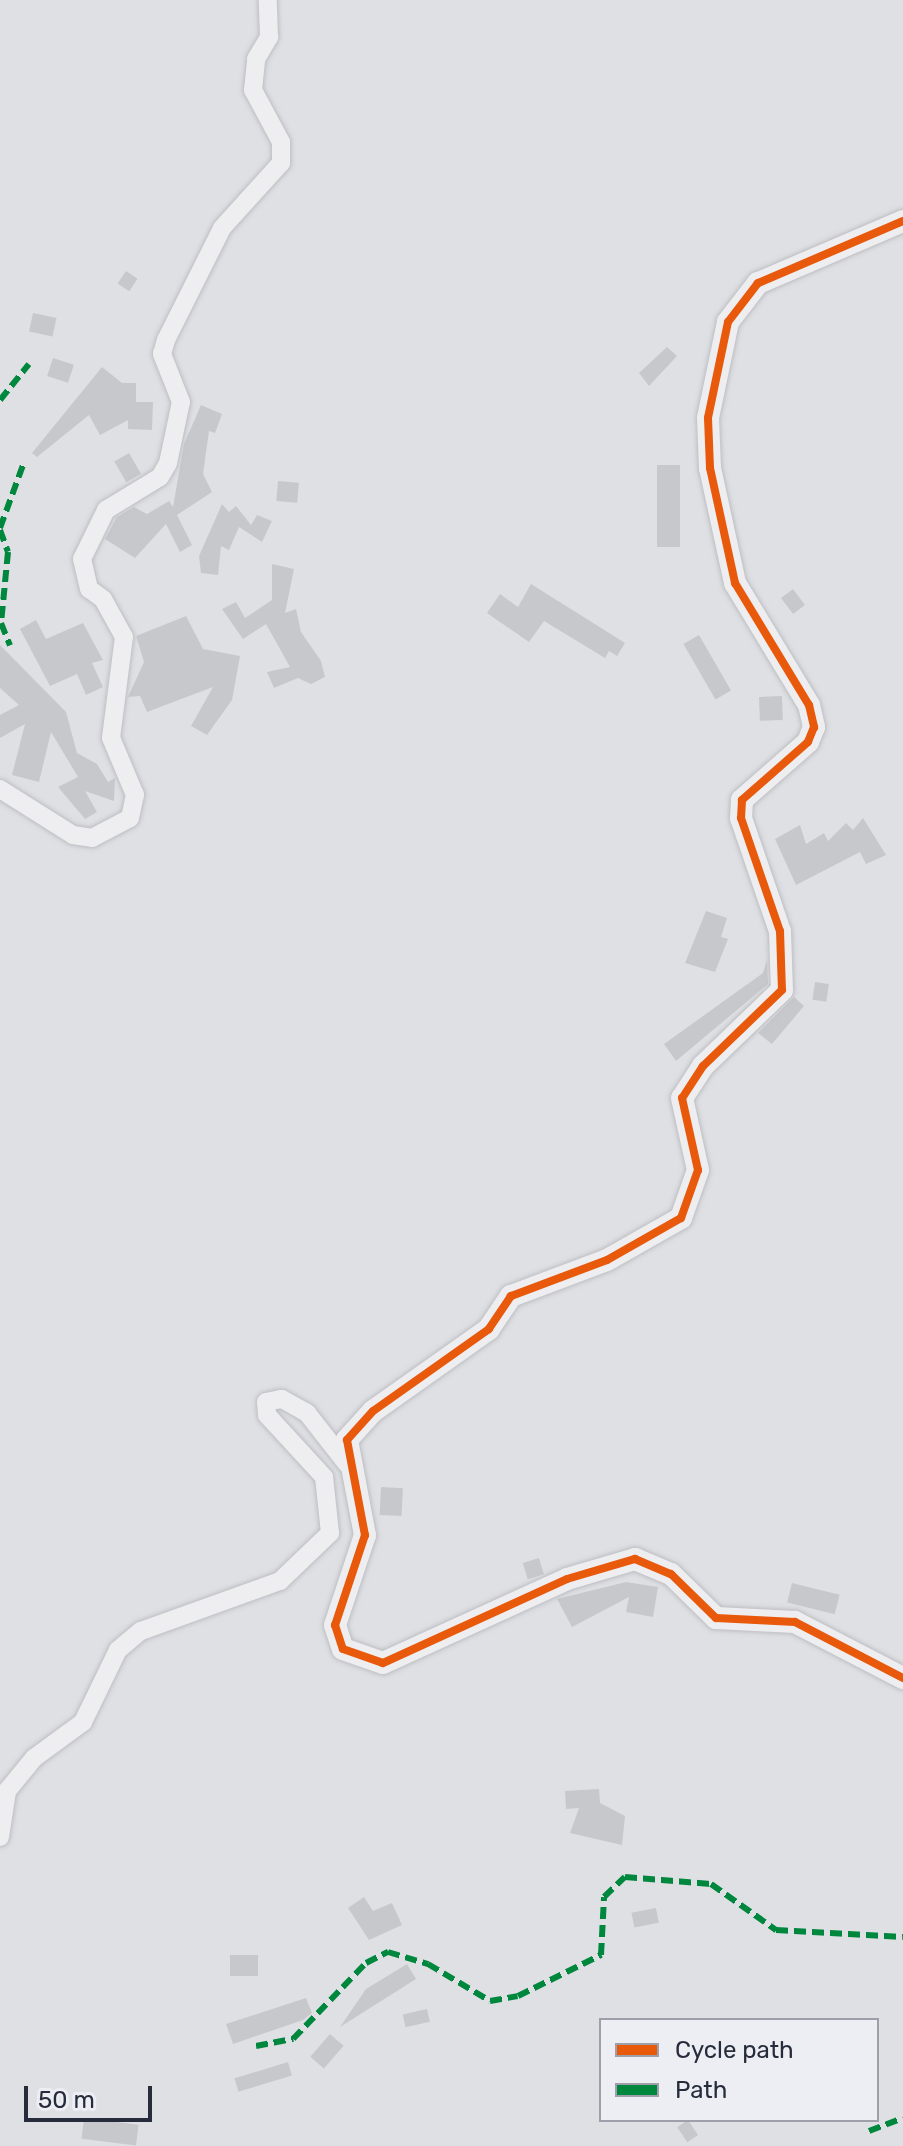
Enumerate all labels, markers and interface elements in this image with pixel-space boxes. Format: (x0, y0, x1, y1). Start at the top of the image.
legend (599, 2018, 879, 2122)
text: Cycle path (675, 2036, 794, 2064)
scale bar (28, 2070, 156, 2120)
text: Path (675, 2076, 727, 2104)
text: 50 m (38, 2086, 95, 2114)

